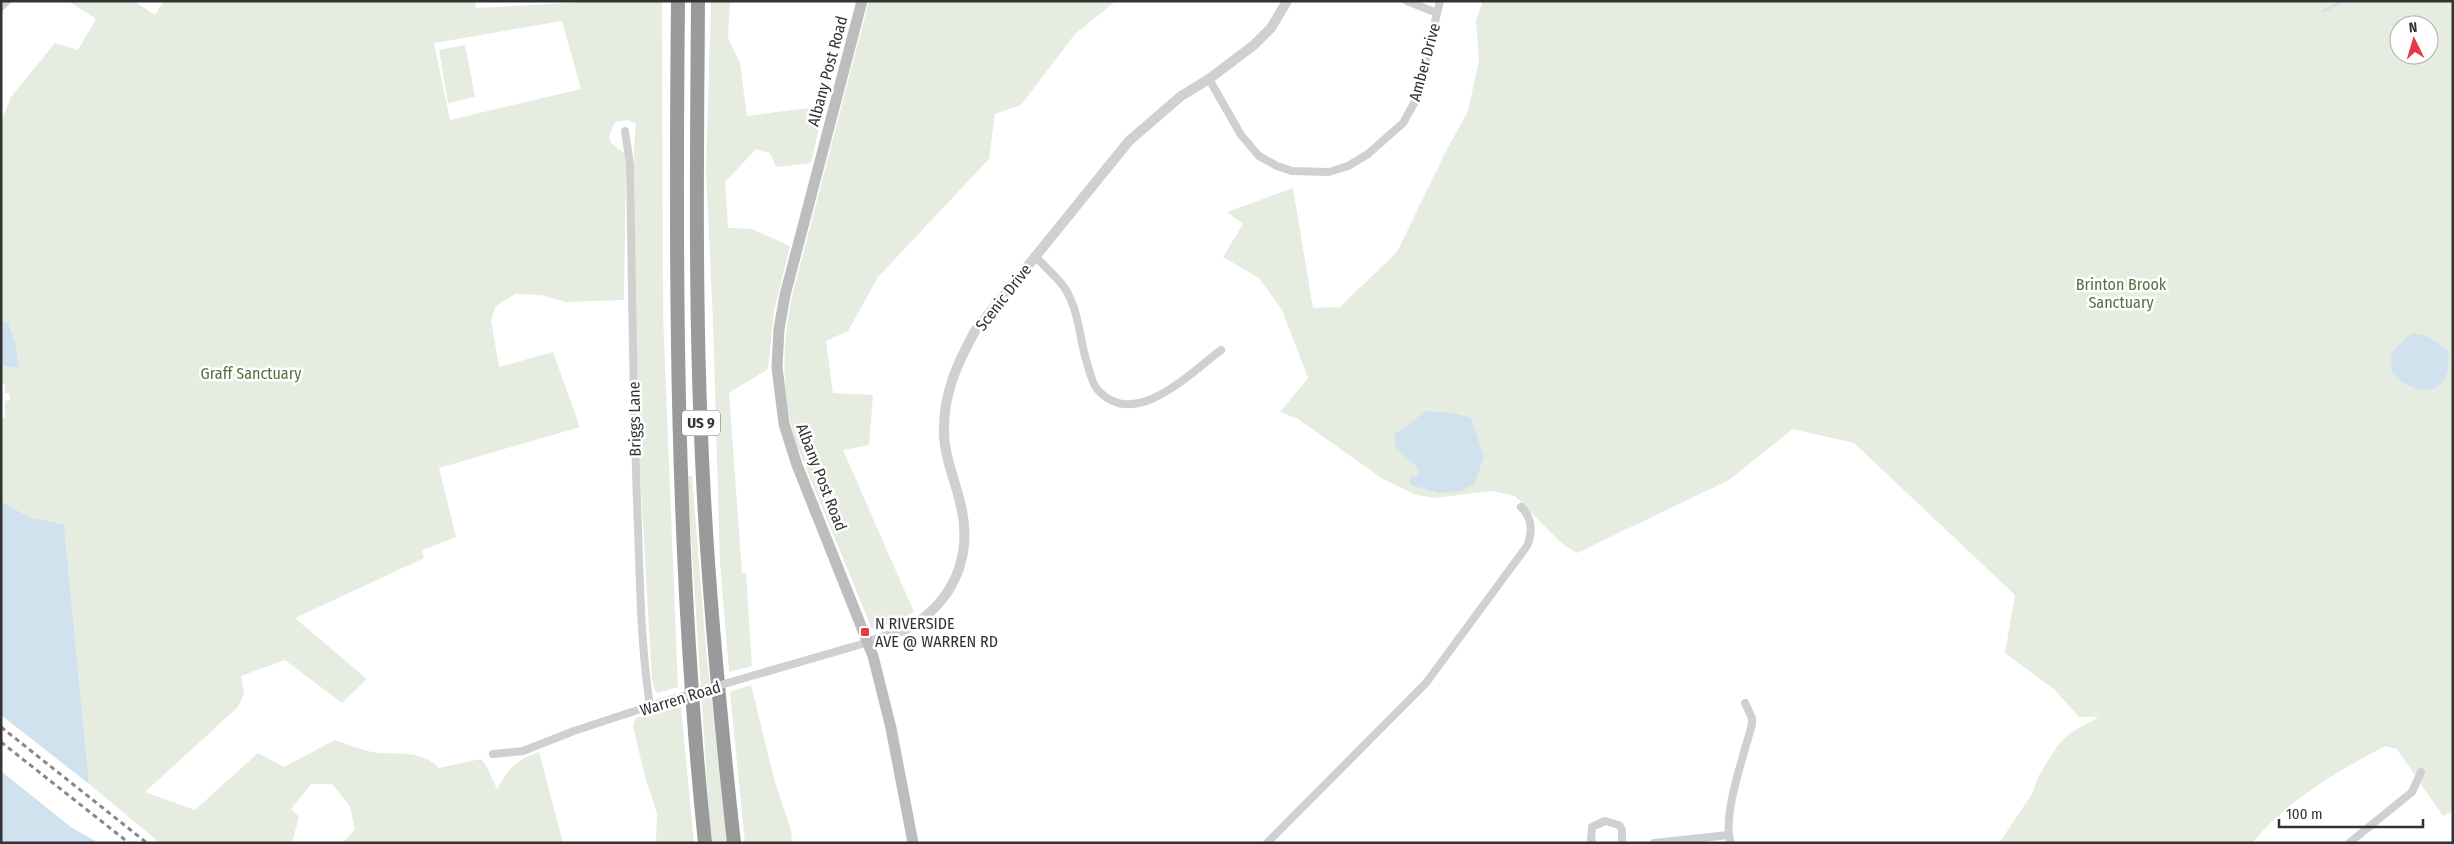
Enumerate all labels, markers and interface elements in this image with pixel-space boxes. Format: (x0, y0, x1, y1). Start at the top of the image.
street label: Albany Post Road (804, 14, 851, 128)
north arrow (2389, 15, 2439, 65)
text: N (2408, 19, 2418, 36)
street label: Amber Drive (1405, 21, 1444, 103)
street label: Scenic Drive (971, 260, 1035, 334)
park label: Brinton Brook Sanctuary (2076, 275, 2167, 312)
park label: Graff Sanctuary (201, 364, 302, 383)
street label: Briggs Lane (624, 381, 645, 457)
road number: US 9 (682, 410, 720, 436)
street label: Albany Post Road (792, 421, 851, 534)
place label: N RIVERSIDE AVE @ WARREN RD (875, 614, 998, 651)
marker: N RIVERSIDE AVE @ WARREN RD (859, 626, 871, 638)
street label: Warren Road (638, 677, 723, 720)
scale bar (2279, 796, 2423, 828)
text: 100 m (2286, 805, 2323, 823)

